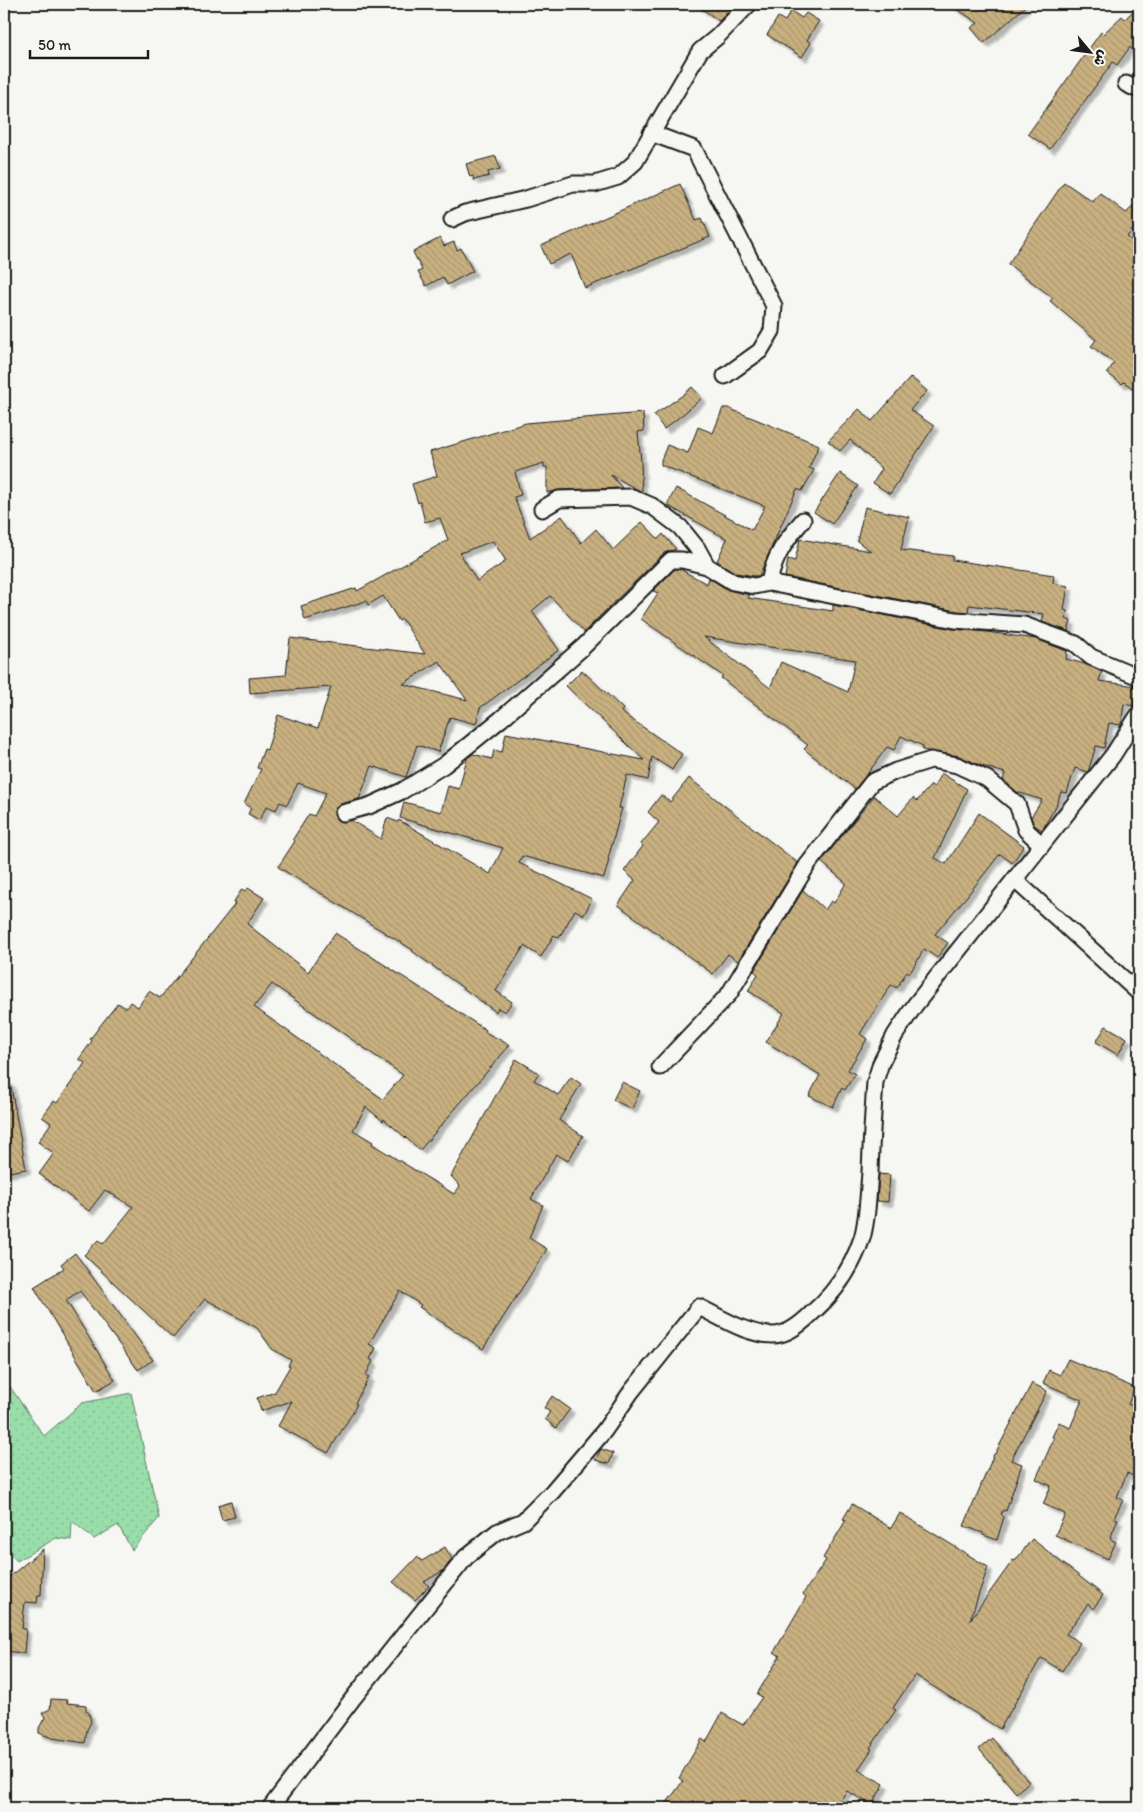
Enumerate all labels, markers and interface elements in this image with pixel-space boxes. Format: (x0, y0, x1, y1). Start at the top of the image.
scale bar (30, 28, 148, 60)
north arrow (1066, 28, 1116, 78)
text: 50 m (38, 36, 71, 54)
text: ش (1090, 47, 1112, 69)

